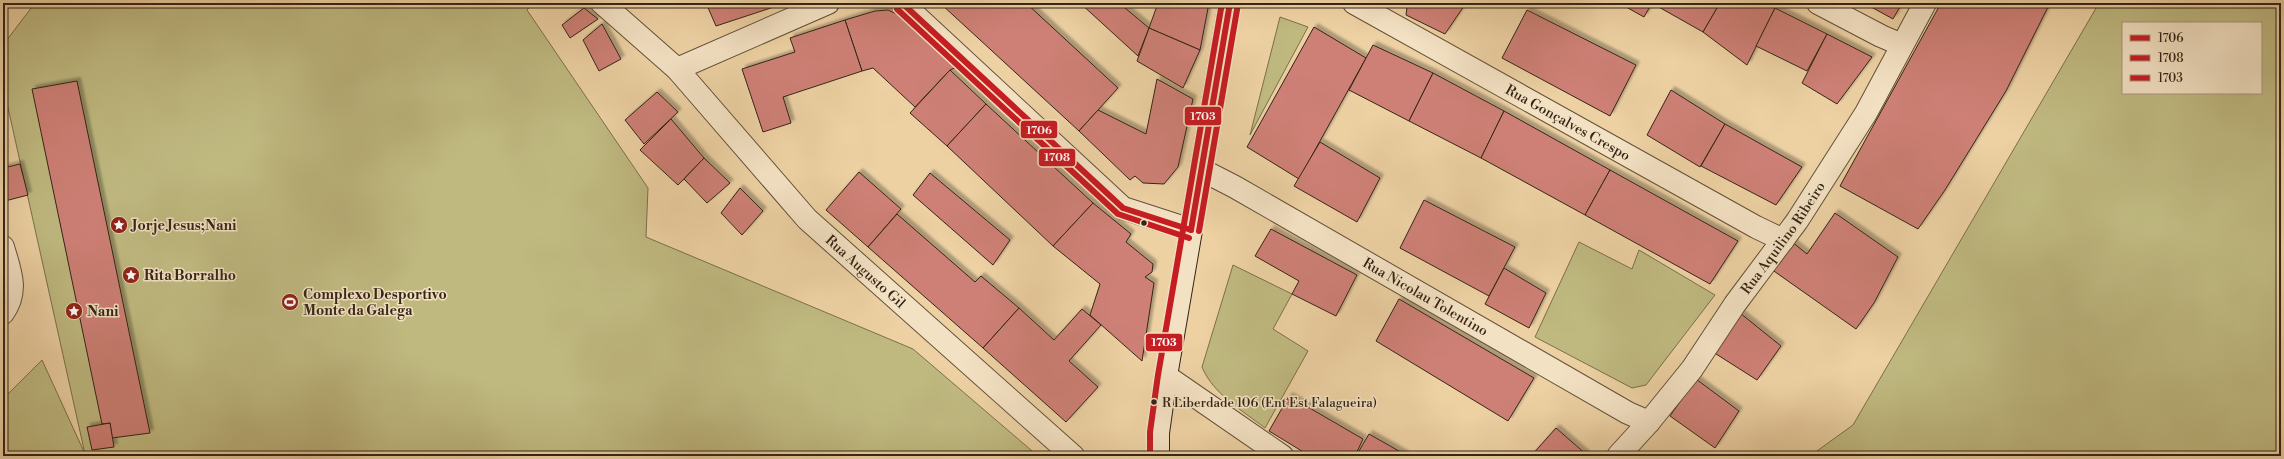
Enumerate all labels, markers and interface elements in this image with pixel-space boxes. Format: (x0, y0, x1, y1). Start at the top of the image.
legend (2122, 22, 2262, 94)
text: 1706 (2158, 31, 2184, 46)
text: 1708 (2158, 51, 2184, 66)
text: 1703 (2158, 71, 2183, 86)
street label: Rua Gonçalves Crespo (1502, 81, 1633, 165)
line badge: 1703 (1184, 106, 1222, 126)
text: 1703 (1190, 110, 1216, 124)
line badge: 1706 (1020, 120, 1058, 139)
text: 1706 (1026, 124, 1052, 138)
line badge: 1708 (1038, 148, 1076, 167)
text: 1708 (1044, 151, 1070, 165)
street label: Rua Aquilino Ribeiro (1737, 179, 1830, 298)
place icon: Jorje Jesus;Nani (109, 215, 129, 235)
place label: Jorje Jesus;Nani (130, 217, 237, 235)
unlabelled marker (1139, 218, 1149, 228)
street label: Rua Augusto Gil (821, 232, 909, 312)
street label: Rua Nicolau Tolentino (1359, 254, 1491, 341)
place icon: Rita Borralho (121, 265, 141, 285)
place label: Rita Borralho (144, 267, 236, 285)
place label: Complexo Desportivo Monte da Galega (303, 286, 447, 320)
sports icon: Complexo Desportivo Monte da Galega (280, 292, 300, 312)
place icon: Nani (64, 301, 84, 321)
place label: Nani (87, 303, 119, 321)
line badge: 1703 (1145, 333, 1183, 352)
text: 1703 (1151, 336, 1177, 350)
place label: R Liberdade 106 (Ent Est Falagueira) (1162, 395, 1377, 411)
marker: R Liberdade 106 (Ent Est Falagueira) (1149, 397, 1159, 407)

